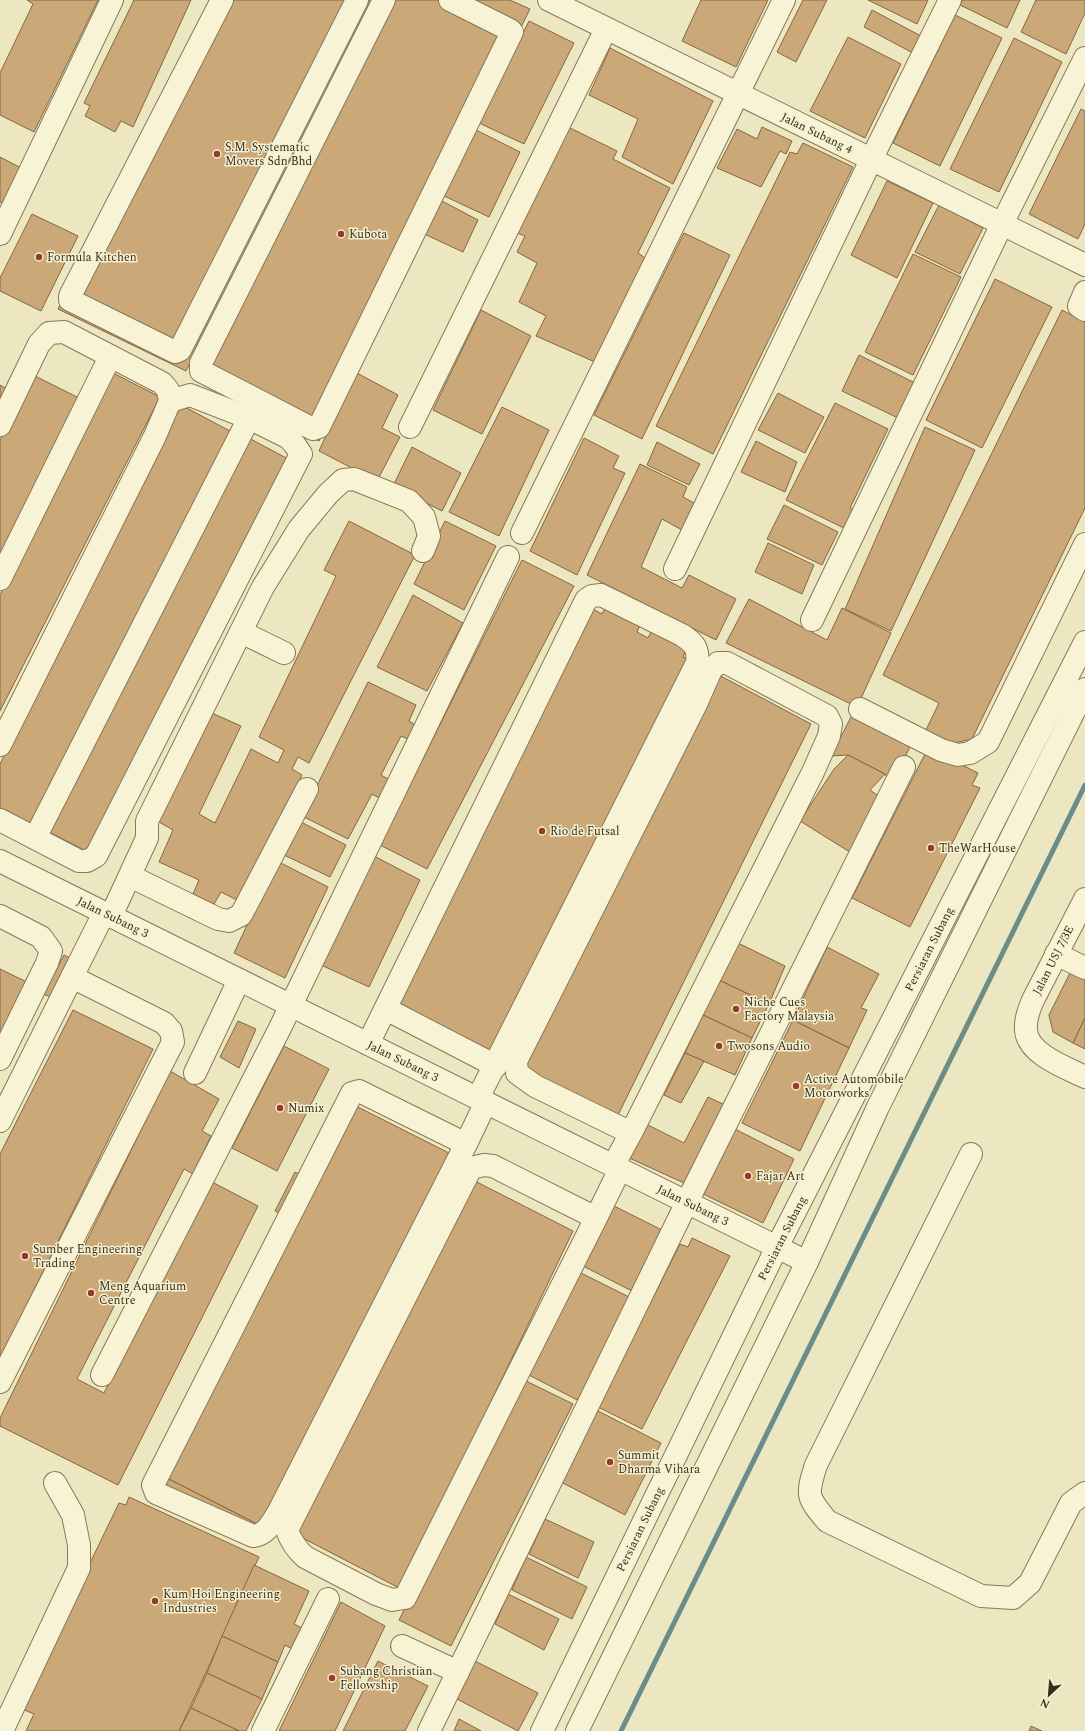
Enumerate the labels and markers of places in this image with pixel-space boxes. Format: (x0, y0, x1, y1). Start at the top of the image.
place label: S.M. Systematic Movers Sdn Bhd (225, 138, 313, 171)
marker: S.M. Systematic Movers Sdn Bhd (212, 149, 222, 159)
place label: Kubota (349, 225, 388, 244)
marker: Kubota (336, 229, 346, 239)
place label: Formula Kitchen (47, 248, 137, 267)
marker: Formula Kitchen (34, 252, 44, 262)
place label: Rio de Futsal (550, 822, 619, 841)
marker: Rio de Futsal (537, 826, 547, 836)
place label: TheWarHouse (939, 839, 1016, 858)
marker: TheWarHouse (926, 843, 936, 853)
place label: Niche Cues Factory Malaysia (744, 993, 834, 1026)
marker: Niche Cues Factory Malaysia (731, 1004, 741, 1014)
place label: Twosons Audio (727, 1037, 810, 1056)
marker: Twosons Audio (714, 1041, 724, 1051)
place label: Active Automobile Motorworks (804, 1070, 904, 1103)
marker: Active Automobile Motorworks (791, 1081, 801, 1091)
place label: Numix (288, 1099, 324, 1118)
marker: Numix (275, 1103, 285, 1113)
place label: Fajar Art (756, 1167, 804, 1186)
marker: Fajar Art (743, 1171, 753, 1181)
place label: Sumber Engineering Trading (33, 1240, 142, 1273)
marker: Sumber Engineering Trading (20, 1251, 30, 1261)
place label: Meng Aquarium Centre (99, 1277, 186, 1310)
marker: Meng Aquarium Centre (86, 1288, 96, 1298)
place label: Summit Dharma Vihara (618, 1446, 700, 1479)
marker: Summit Dharma Vihara (605, 1457, 615, 1467)
place label: Kum Hoi Engineering Industries (163, 1585, 280, 1618)
marker: Kum Hoi Engineering Industries (150, 1596, 160, 1606)
place label: Subang Christian Fellowship (340, 1662, 432, 1695)
marker: Subang Christian Fellowship (327, 1673, 337, 1683)

